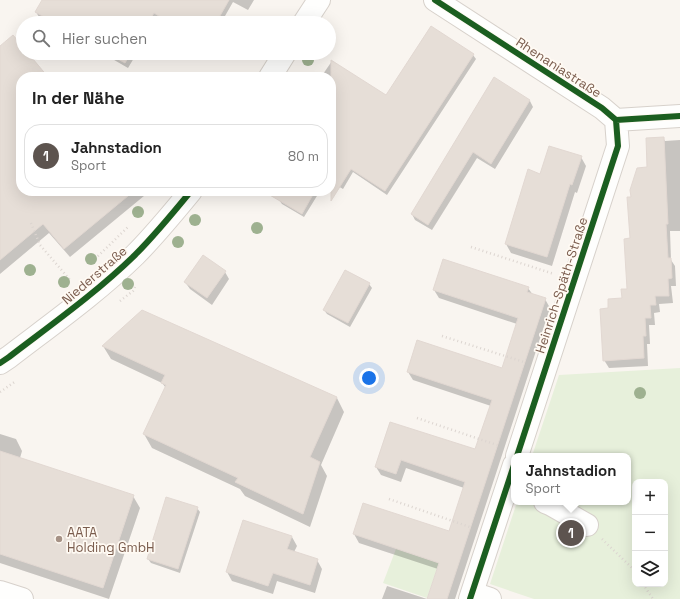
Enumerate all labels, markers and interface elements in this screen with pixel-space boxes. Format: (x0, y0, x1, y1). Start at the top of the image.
search box (16, 16, 336, 60)
icon: search (30, 27, 52, 49)
text: Hier suchen (62, 29, 147, 48)
street label: Rhenaniastraße (513, 33, 605, 101)
text: In der Nähe (32, 87, 124, 109)
text: Jahnstadion (71, 138, 162, 157)
text: 1 (43, 148, 49, 165)
text: 80 m (288, 148, 319, 165)
text: Sport (71, 157, 106, 174)
street label: Heinrich-Späth-Straße (531, 215, 592, 355)
street label: Niederstraße (58, 242, 130, 308)
your location (359, 368, 379, 388)
popup (511, 453, 631, 505)
text: Jahnstadion (526, 461, 616, 480)
map controls (632, 479, 668, 587)
button: + (632, 479, 668, 515)
text: Sport (526, 480, 561, 497)
button: − (632, 515, 668, 551)
pin: 1 (558, 518, 584, 548)
place label: AATA Holding GmbH (67, 524, 155, 556)
marker: AATA Holding GmbH (54, 534, 64, 544)
button: layers (632, 551, 668, 587)

